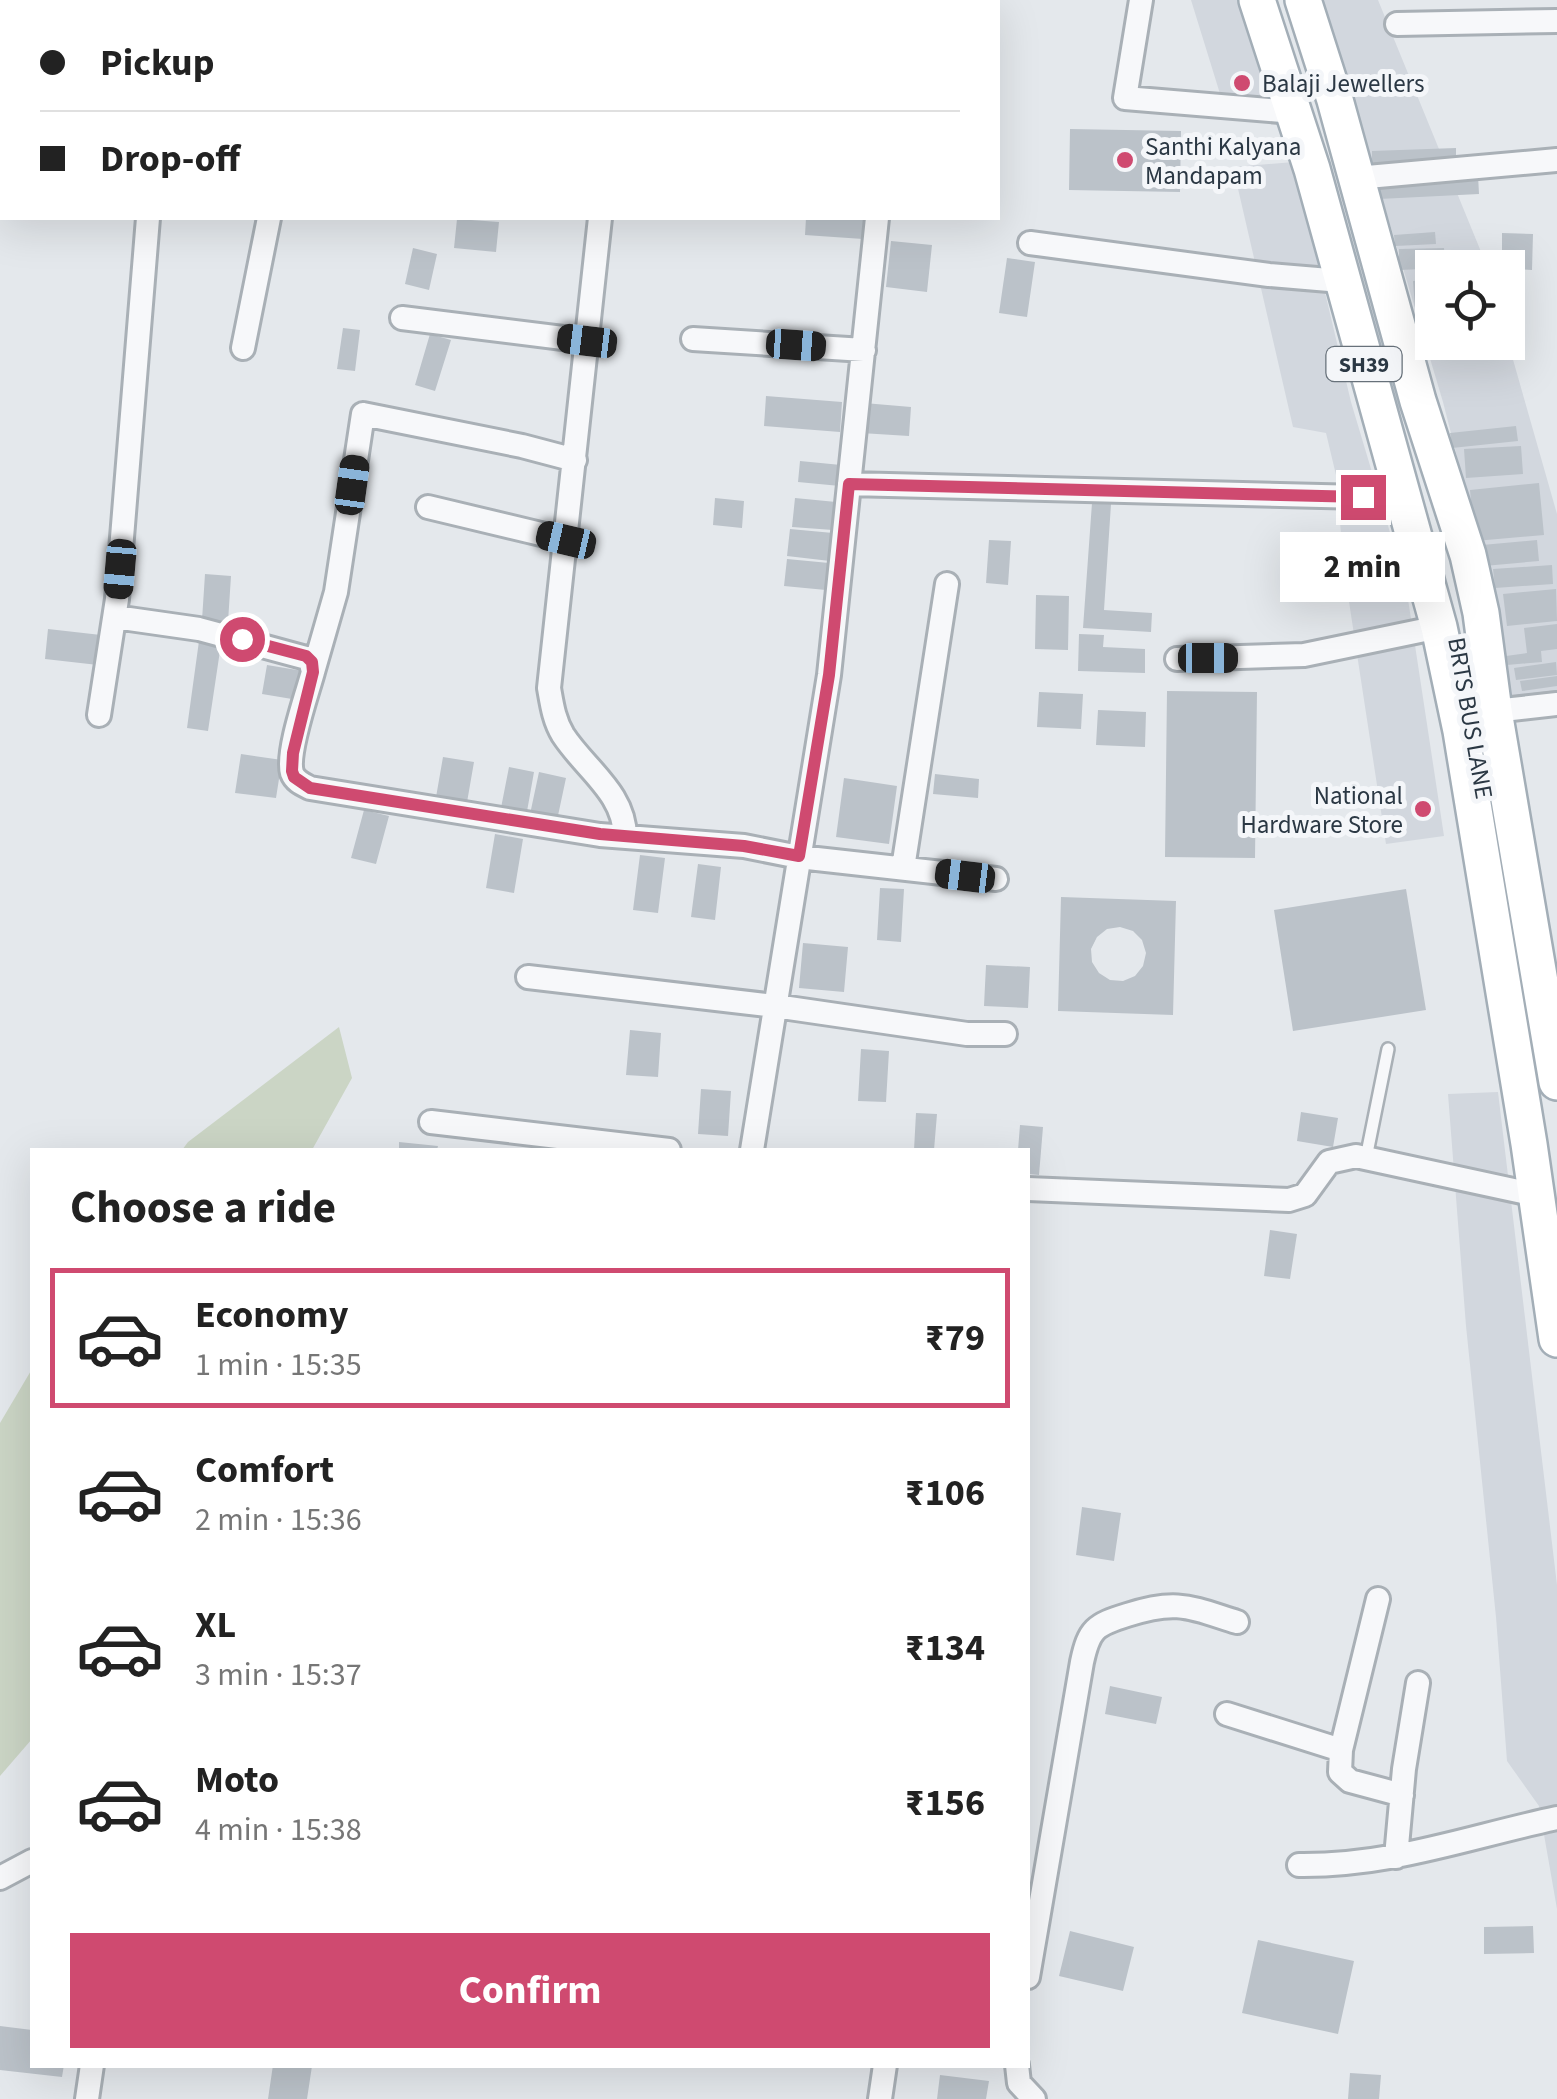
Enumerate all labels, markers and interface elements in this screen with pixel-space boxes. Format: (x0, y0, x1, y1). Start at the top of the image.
text: Pickup (100, 36, 214, 90)
place label: Balaji Jewellers (1262, 66, 1425, 102)
marker: Balaji Jewellers (1231, 72, 1253, 94)
place label: Santhi Kalyana Mandapam (1145, 129, 1301, 194)
text: Drop-off (100, 132, 240, 186)
marker: Santhi Kalyana Mandapam (1114, 149, 1136, 171)
map controls (1415, 250, 1525, 360)
button: locate (1415, 250, 1525, 360)
car (555, 322, 619, 360)
car (765, 328, 827, 362)
road number: SH39 (1326, 347, 1402, 381)
car (333, 453, 371, 517)
route end (1341, 475, 1386, 520)
car (533, 519, 599, 561)
callout: 2 min (1280, 532, 1446, 602)
car (102, 538, 138, 600)
text: 2 min (1324, 544, 1401, 590)
route start (220, 617, 265, 662)
street label: BRTS BUS LANE (1438, 635, 1502, 802)
car (1178, 643, 1238, 673)
place label: National Hardware Store (1240, 778, 1403, 843)
marker: National Hardware Store (1412, 798, 1434, 820)
car (933, 857, 997, 895)
text: Choose a ride (70, 1176, 336, 1240)
text: Economy (195, 1288, 348, 1342)
icon: car (75, 1293, 165, 1383)
text: ₹79 (925, 1311, 985, 1365)
text: 1 min · 15:35 (195, 1342, 362, 1388)
text: Comfort (195, 1443, 334, 1497)
icon: car (75, 1448, 165, 1538)
text: ₹106 (905, 1466, 985, 1520)
text: 2 min · 15:36 (195, 1497, 362, 1543)
text: XL (195, 1598, 236, 1652)
icon: car (75, 1603, 165, 1693)
text: ₹134 (905, 1621, 985, 1675)
text: 3 min · 15:37 (195, 1652, 362, 1698)
text: Moto (195, 1753, 279, 1807)
icon: car (75, 1758, 165, 1848)
text: ₹156 (905, 1776, 985, 1830)
text: 4 min · 15:38 (195, 1807, 362, 1853)
button: Confirm (70, 1933, 990, 2048)

